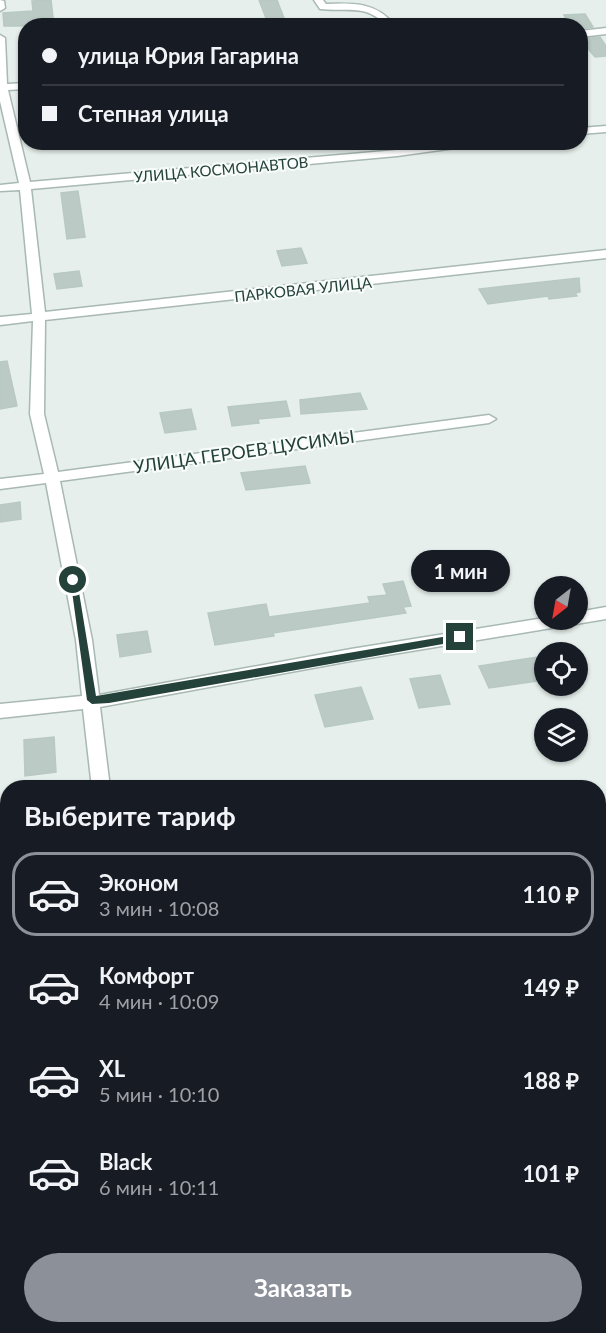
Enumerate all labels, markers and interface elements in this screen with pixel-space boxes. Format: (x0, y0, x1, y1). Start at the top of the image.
text: улица Юрия Гагарина (78, 42, 299, 69)
text: Степная улица (78, 100, 229, 127)
street label: УЛИЦА КОСМОНАВТОВ (133, 152, 309, 186)
street label: ПАРКОВАЯ УЛИЦА (233, 273, 373, 305)
street label: УЛИЦА ГЕРОЕВ ЦУСИМЫ (132, 425, 356, 477)
callout: 1 мин (410, 550, 510, 592)
text: 1 мин (434, 559, 487, 583)
route start (59, 566, 86, 593)
north arrow (534, 576, 588, 630)
map controls (534, 576, 588, 762)
route end (446, 623, 473, 650)
button: locate (534, 642, 588, 696)
button: layers (534, 708, 588, 762)
text: Выберите тариф (24, 799, 236, 832)
icon: car (27, 867, 81, 921)
text: Эконом (99, 869, 179, 896)
text: 110 ₽ (523, 881, 579, 908)
text: 3 мин · 10:08 (99, 896, 219, 920)
icon: car (27, 960, 81, 1014)
text: Комфорт (99, 962, 194, 989)
text: 149 ₽ (523, 974, 579, 1001)
text: 4 мин · 10:09 (99, 989, 219, 1013)
icon: car (27, 1053, 81, 1107)
text: XL (99, 1055, 125, 1082)
text: 188 ₽ (523, 1067, 579, 1094)
text: 5 мин · 10:10 (99, 1082, 219, 1106)
icon: car (27, 1146, 81, 1200)
text: Black (99, 1148, 152, 1175)
text: 101 ₽ (523, 1160, 579, 1187)
text: 6 мин · 10:11 (99, 1175, 219, 1199)
button: Заказать (24, 1253, 582, 1322)

